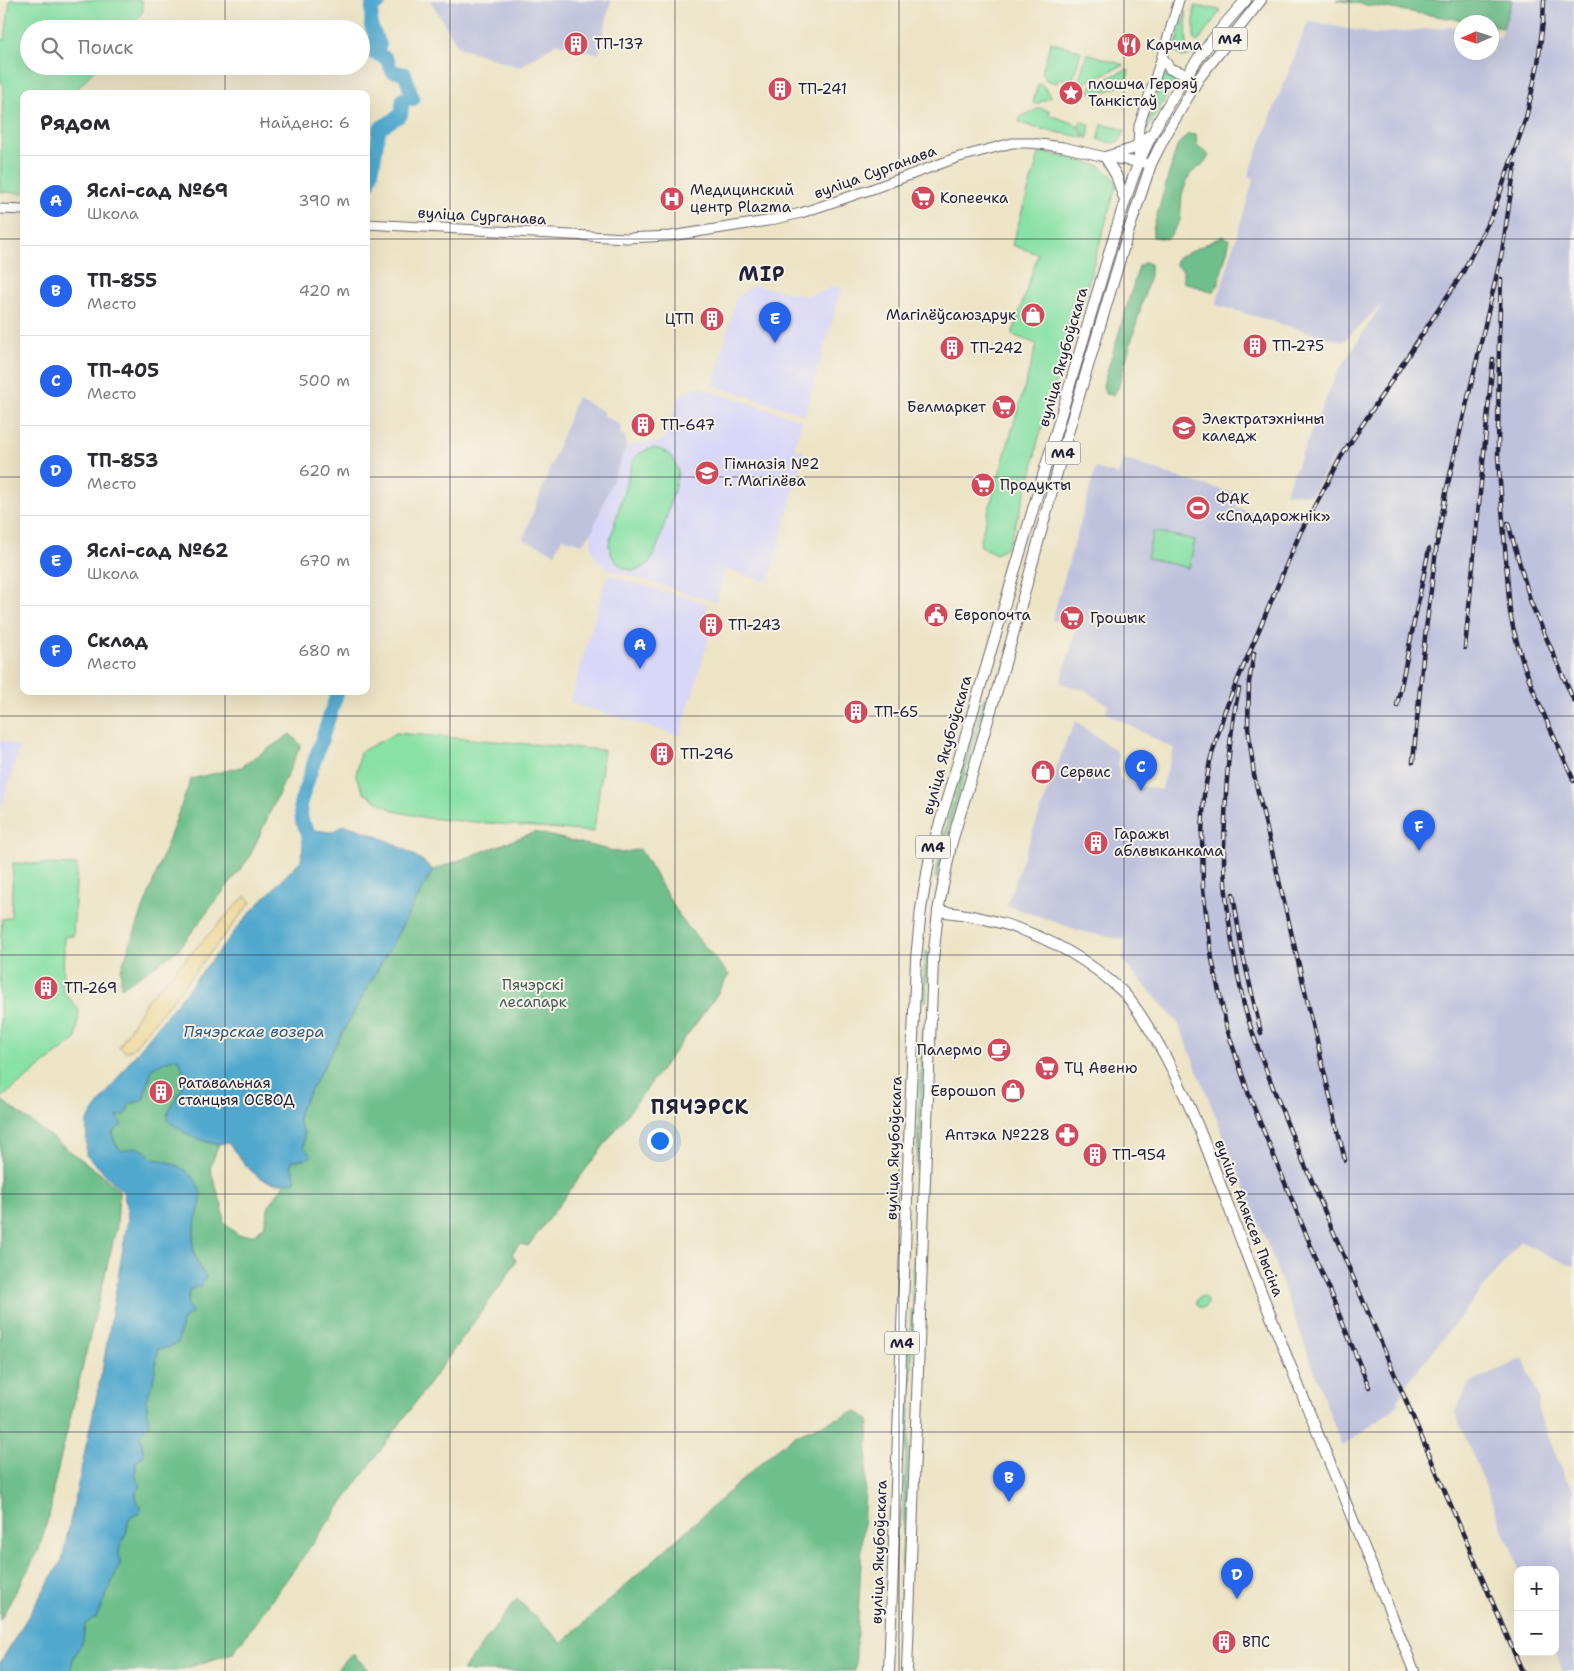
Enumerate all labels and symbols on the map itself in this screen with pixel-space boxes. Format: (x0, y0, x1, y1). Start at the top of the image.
north arrow (1454, 15, 1499, 60)
road number: М4 (1212, 28, 1248, 50)
building icon: ТП-137 (563, 31, 589, 57)
restaurant icon: Карчма (1116, 32, 1142, 58)
place label: ТП-137 (594, 34, 643, 54)
place label: Карчма (1146, 35, 1203, 55)
place label: плошча Герояў Танкістаў (1088, 74, 1198, 111)
building icon: ТП-241 (767, 76, 793, 102)
place label: ТП-241 (798, 79, 847, 99)
place icon: плошча Герояў Танкістаў (1058, 80, 1084, 106)
street label: вуліца Сурганава (811, 140, 940, 203)
place label: Медицинский центр Plazma (690, 180, 794, 217)
supermarket icon: Копеечка (910, 185, 936, 211)
hospital icon: Медицинский центр Plazma (659, 186, 685, 212)
place label: Копеечка (940, 188, 1009, 208)
street label: вуліца Сурганава (417, 203, 548, 229)
district label: МІР (738, 261, 786, 287)
street label: вуліца Якубоўскага (1034, 284, 1093, 429)
pin: E (759, 302, 791, 343)
shop icon: Магілёўсаюздрук (1020, 302, 1046, 328)
place label: Магілёўсаюздрук (886, 305, 1016, 325)
building icon: ЦТП (699, 306, 725, 332)
place label: ЦТП (665, 309, 694, 329)
building icon: ТП-275 (1242, 333, 1268, 359)
building icon: ТП-242 (939, 335, 965, 361)
place label: ТП-275 (1272, 336, 1324, 356)
place label: ТП-242 (970, 338, 1023, 358)
supermarket icon: Белмаркет (991, 394, 1017, 420)
place label: Белмаркет (907, 397, 986, 417)
place label: Электратэхнічны каледж (1202, 409, 1324, 446)
building icon: ТП-647 (630, 412, 656, 438)
place label: ТП-647 (660, 415, 715, 435)
school or university icon: Электратэхнічны каледж (1171, 415, 1197, 441)
road number: М4 (1046, 442, 1080, 464)
place label: Гімназія №2 г. Магілёва (724, 454, 819, 491)
school or university icon: Гімназія №2 г. Магілёва (694, 460, 720, 486)
supermarket icon: Продукты (970, 472, 996, 498)
place label: Продукты (1000, 475, 1071, 495)
place label: ФАК «Спадарожнік» (1216, 489, 1330, 526)
sports icon: ФАК «Спадарожнік» (1185, 495, 1211, 521)
public building icon: Европочта (923, 602, 949, 628)
place label: Европочта (954, 605, 1031, 625)
supermarket icon: Грошык (1059, 605, 1085, 631)
place label: Грошык (1090, 608, 1146, 628)
building icon: ТП-243 (698, 612, 724, 638)
place label: ТП-243 (728, 615, 781, 635)
pin: A (624, 628, 656, 669)
street label: вуліца Якубоўскага (918, 672, 977, 817)
building icon: ТП-65 (843, 699, 869, 725)
place label: ТП-65 (874, 702, 918, 722)
building icon: ТП-296 (649, 741, 675, 767)
place label: ТП-296 (680, 744, 734, 764)
pin: C (1125, 750, 1157, 791)
shop icon: Сервис (1030, 759, 1056, 785)
place label: Сервис (1060, 762, 1111, 782)
pin: F (1403, 810, 1435, 851)
place label: Гаражы аблвыканкама (1114, 824, 1224, 861)
building icon: Гаражы аблвыканкама (1083, 830, 1109, 856)
road number: М4 (916, 836, 950, 859)
building icon: ТП-269 (33, 975, 59, 1001)
park label: Пячэрскі лесапарк (499, 975, 567, 1012)
place label: ТП-269 (64, 978, 117, 998)
water label: Пячэрскае возера (184, 1021, 325, 1042)
cafe icon: Палермо (986, 1037, 1012, 1063)
place label: Палермо (917, 1040, 982, 1060)
supermarket icon: ТЦ Авеню (1034, 1055, 1060, 1081)
place label: ТЦ Авеню (1064, 1058, 1138, 1078)
place label: Ратавальная станцыя ОСВОД (178, 1073, 295, 1110)
street label: вуліца Якубоўскага (881, 1075, 907, 1220)
shop icon: Еврошоп (1000, 1078, 1026, 1104)
building icon: Ратавальная станцыя ОСВОД (148, 1079, 174, 1105)
place label: Еврошоп (930, 1081, 996, 1101)
district label: ПЯЧЭРСК (651, 1094, 749, 1120)
pharmacy icon: Аптэка №228 (1054, 1122, 1080, 1148)
place label: Аптэка №228 (945, 1125, 1050, 1145)
your location (647, 1128, 673, 1154)
street label: вуліца Аляксея Пысіна (1210, 1137, 1288, 1300)
building icon: ТП-954 (1082, 1142, 1108, 1168)
place label: ТП-954 (1112, 1145, 1166, 1165)
road number: М4 (884, 1332, 920, 1355)
pin: B (993, 1461, 1025, 1502)
street label: вуліца Якубоўскага (866, 1479, 892, 1624)
pin: D (1221, 1558, 1253, 1599)
building icon: ВПС (1211, 1629, 1237, 1655)
place label: ВПС (1242, 1632, 1270, 1652)

